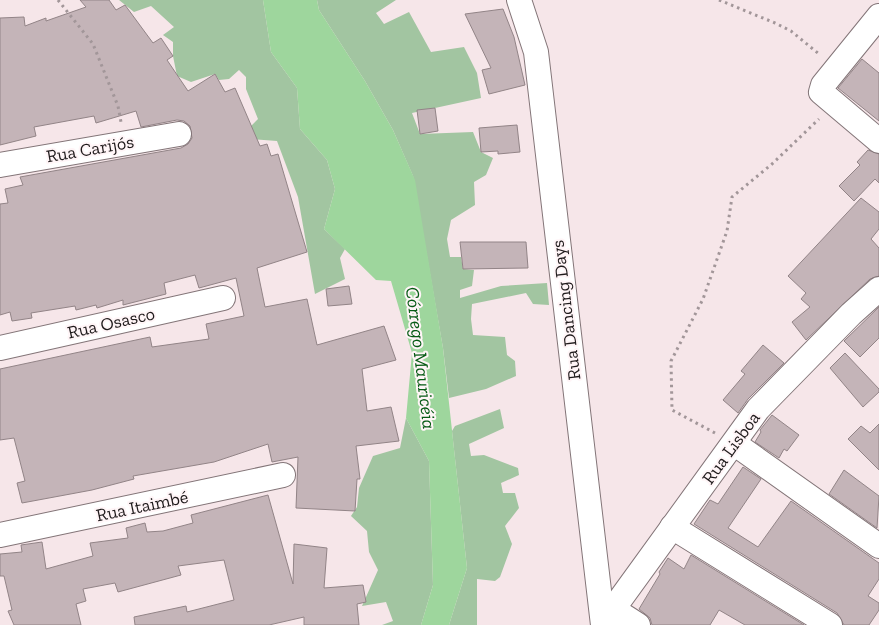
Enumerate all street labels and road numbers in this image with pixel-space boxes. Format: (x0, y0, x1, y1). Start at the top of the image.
street label: Rua Carijós (44, 130, 136, 168)
street label: Rua Dancing Days (546, 239, 586, 381)
street label: Rua Osasco (65, 302, 157, 344)
street label: Rua Lisboa (697, 407, 765, 489)
street label: Rua Itaimbé (94, 486, 190, 526)

